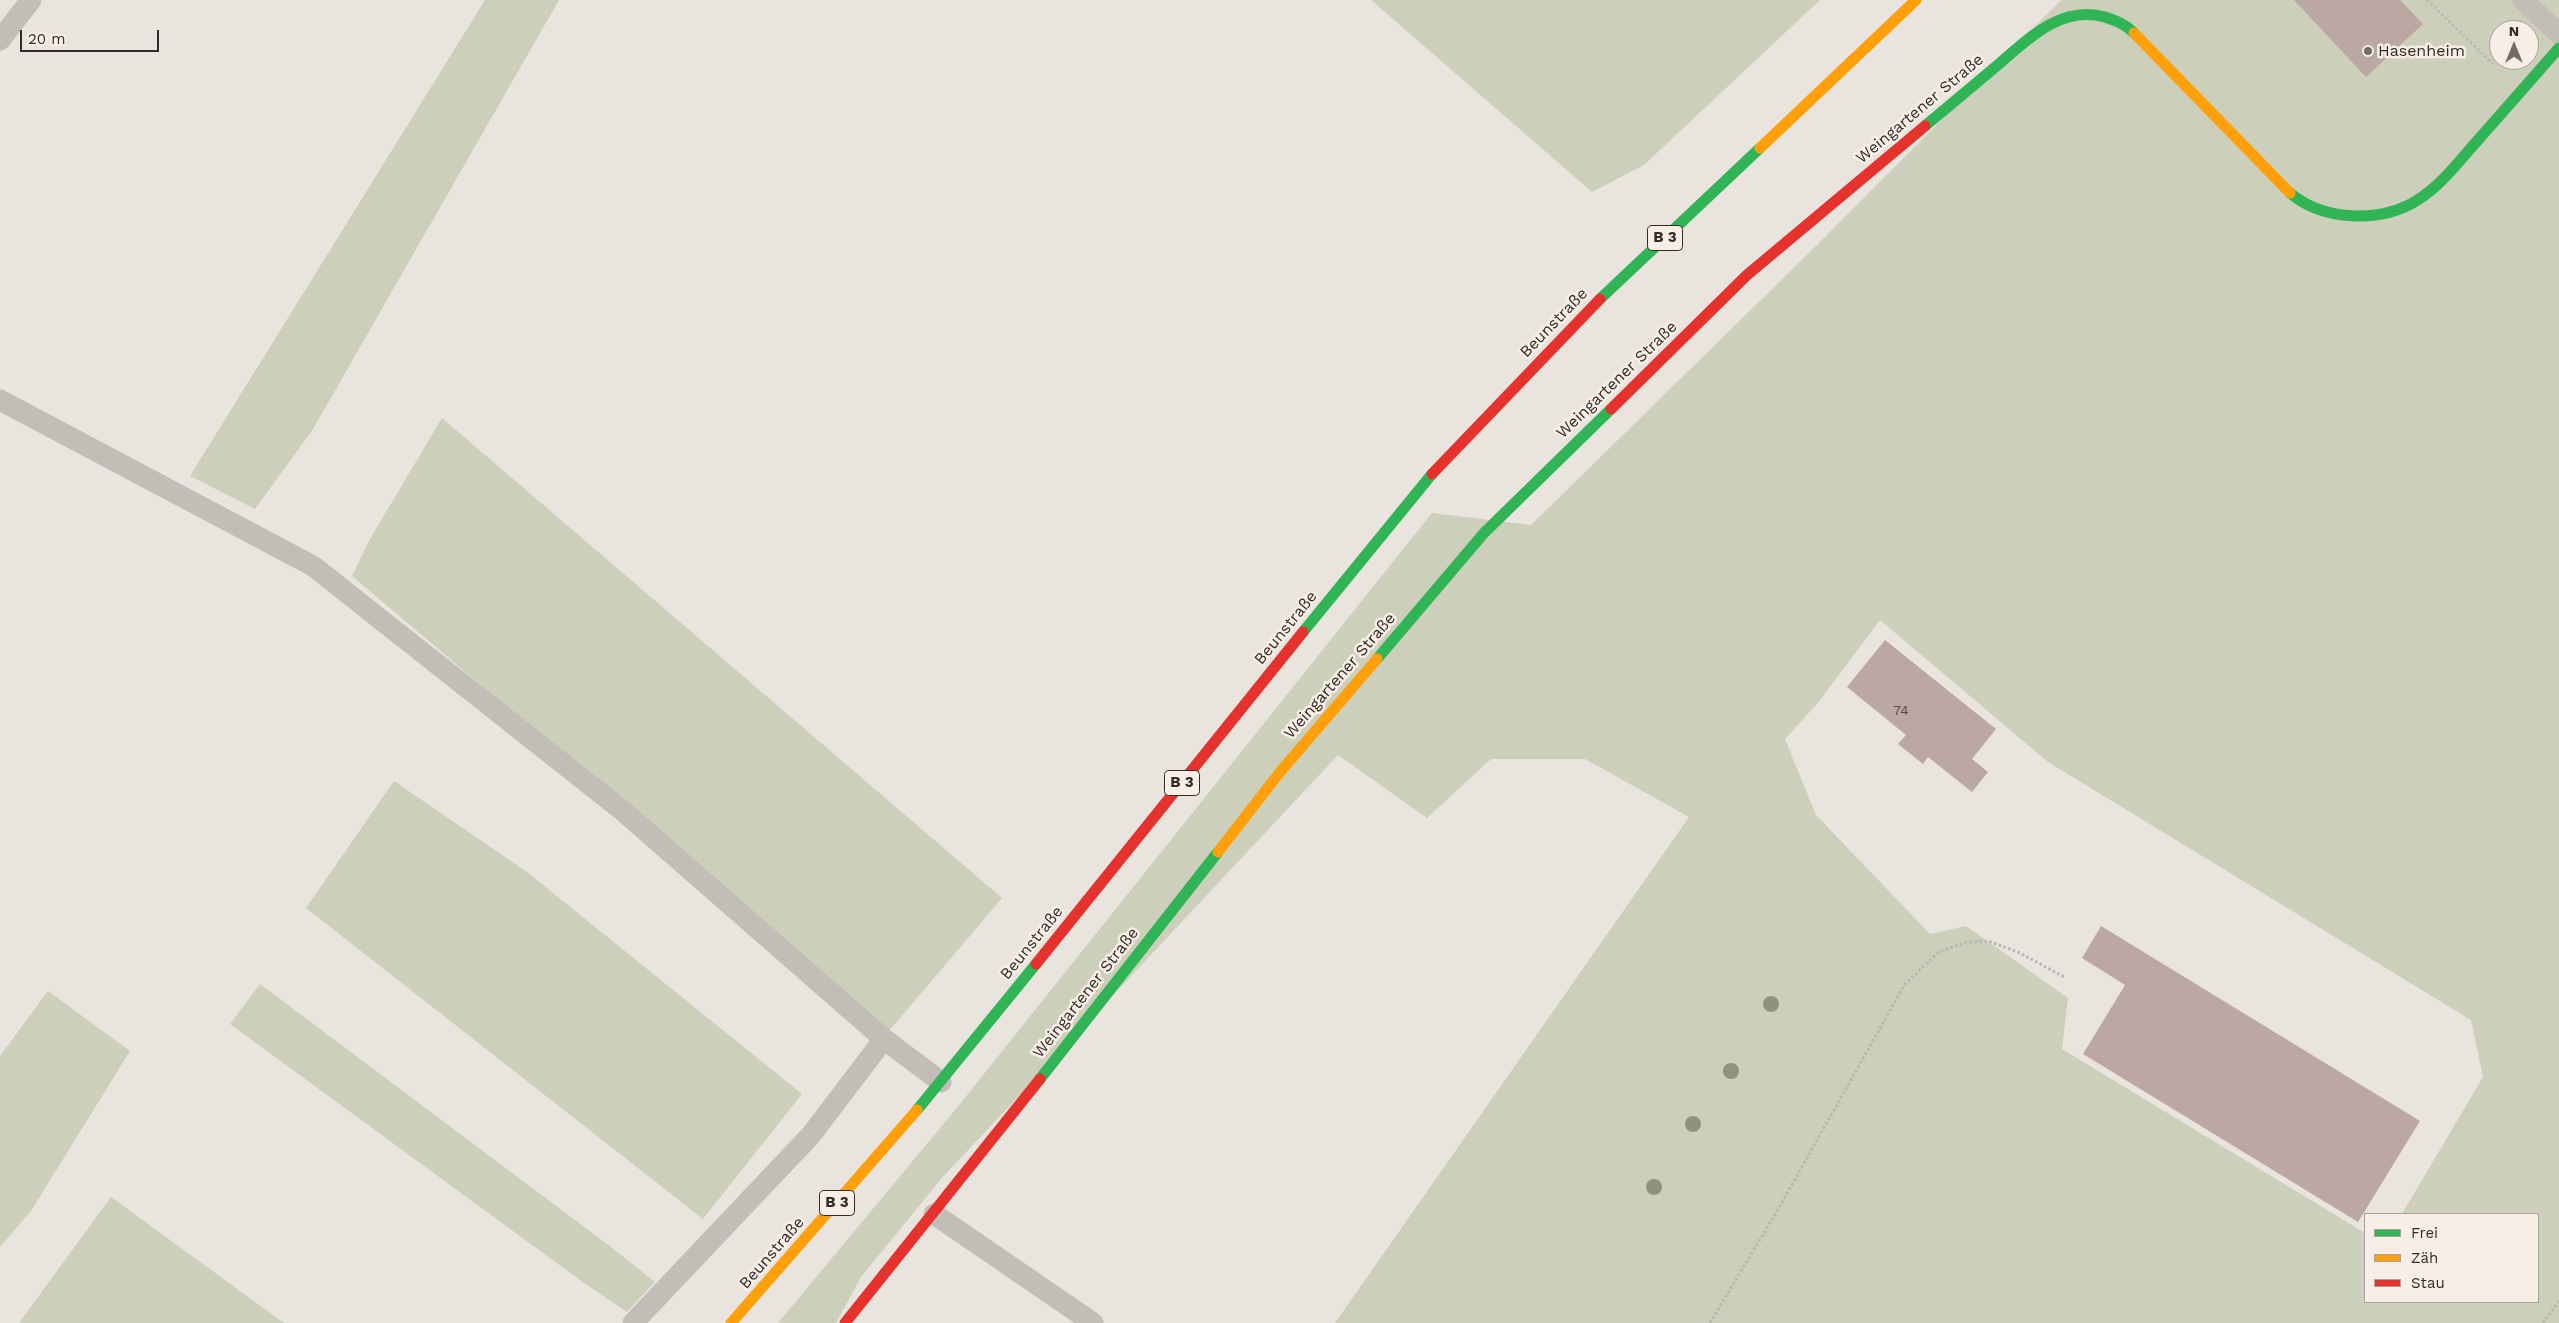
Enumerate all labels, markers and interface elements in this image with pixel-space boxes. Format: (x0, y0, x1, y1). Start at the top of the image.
scale bar (22, 20, 161, 52)
north arrow (2489, 20, 2539, 70)
text: N (2509, 23, 2519, 39)
text: 20 m (28, 30, 66, 48)
place label: Hasenheim (2378, 41, 2465, 61)
marker: Hasenheim (2362, 45, 2374, 57)
street label: Weingartener Straße (1852, 50, 1988, 168)
road number: B 3 (1648, 226, 1682, 250)
street label: Beunstraße (1516, 284, 1592, 362)
street label: Weingartener Straße (1553, 317, 1681, 443)
street label: Beunstraße (1251, 587, 1321, 669)
street label: Weingartener Straße (1280, 609, 1400, 743)
house number: 74 (1893, 703, 1909, 719)
road number: B 3 (1164, 770, 1200, 796)
street label: Beunstraße (997, 902, 1067, 984)
street label: Weingartener Straße (1029, 924, 1143, 1062)
road number: B 3 (820, 1190, 854, 1216)
street label: Beunstraße (736, 1213, 808, 1293)
legend (2364, 1213, 2539, 1303)
text: Frei (2411, 1224, 2438, 1242)
text: Zäh (2411, 1249, 2438, 1267)
text: Stau (2411, 1274, 2445, 1292)

